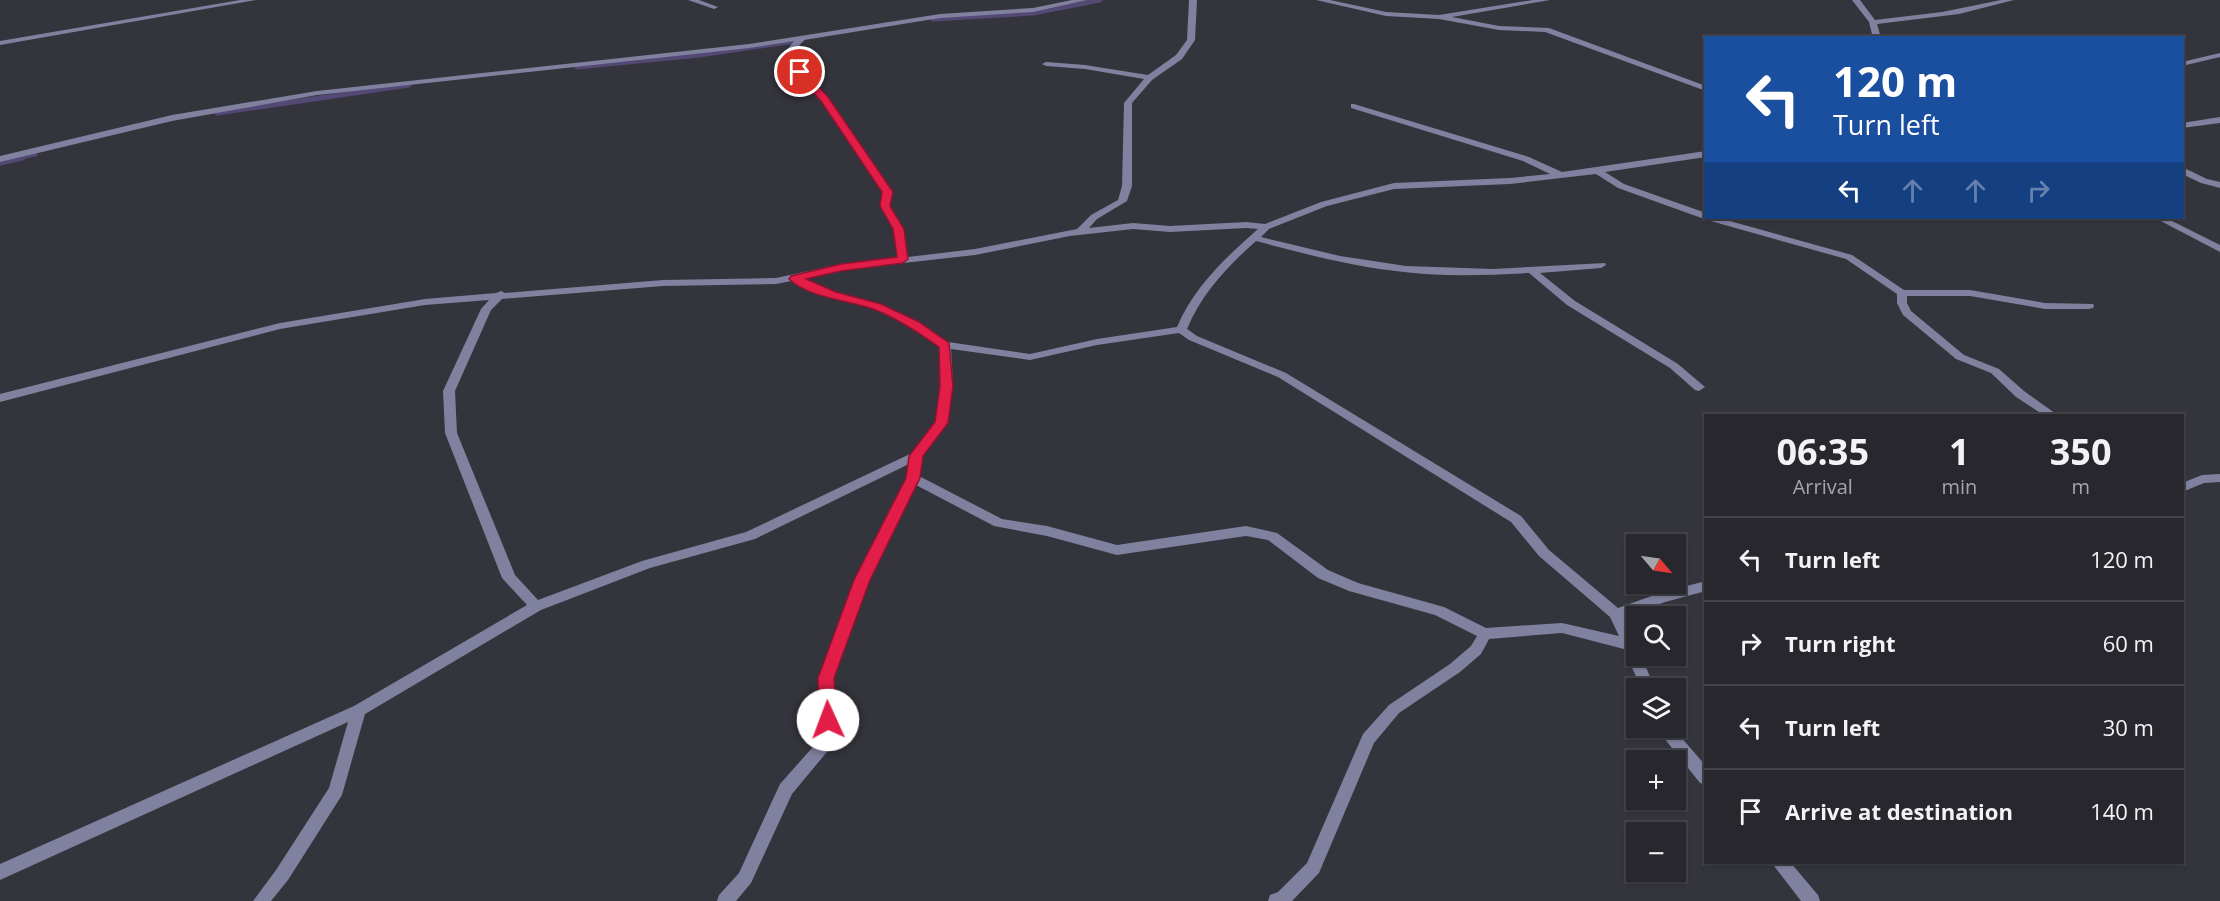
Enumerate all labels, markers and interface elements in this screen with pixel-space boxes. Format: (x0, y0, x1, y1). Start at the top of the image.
pin (774, 46, 825, 97)
text: 120 m (1833, 52, 1957, 109)
icon: arrive (783, 55, 816, 88)
icon: left (1734, 60, 1812, 138)
text: Turn left (1833, 106, 1940, 143)
icon: left (1833, 174, 1866, 207)
icon: ahead (1896, 174, 1929, 207)
icon: ahead (1959, 174, 1992, 207)
icon: right (2022, 174, 2055, 207)
text: 06:35 (1776, 427, 1869, 476)
text: 1 (1949, 427, 1970, 476)
text: 350 (2050, 427, 2112, 476)
text: Arrival (1793, 473, 1853, 500)
text: min (1941, 473, 1977, 500)
text: m (2071, 473, 2090, 500)
north arrow (1626, 534, 1686, 594)
map controls (1626, 534, 1686, 882)
icon: left (1734, 543, 1767, 576)
text: Turn left (1785, 544, 1880, 574)
text: 120 m (2090, 544, 2154, 574)
button: search (1626, 606, 1686, 666)
icon: right (1734, 627, 1767, 660)
text: Turn right (1785, 628, 1896, 658)
text: 60 m (2103, 628, 2154, 658)
button: layers (1626, 678, 1686, 738)
position arrow (796, 688, 860, 752)
icon: left (1734, 711, 1767, 744)
text: Turn left (1785, 712, 1880, 742)
text: 30 m (2103, 712, 2154, 742)
button: + (1626, 750, 1686, 810)
icon: arrive (1734, 795, 1767, 828)
text: Arrive at destination (1785, 796, 2013, 826)
text: 140 m (2090, 796, 2154, 826)
button: − (1626, 822, 1686, 882)

